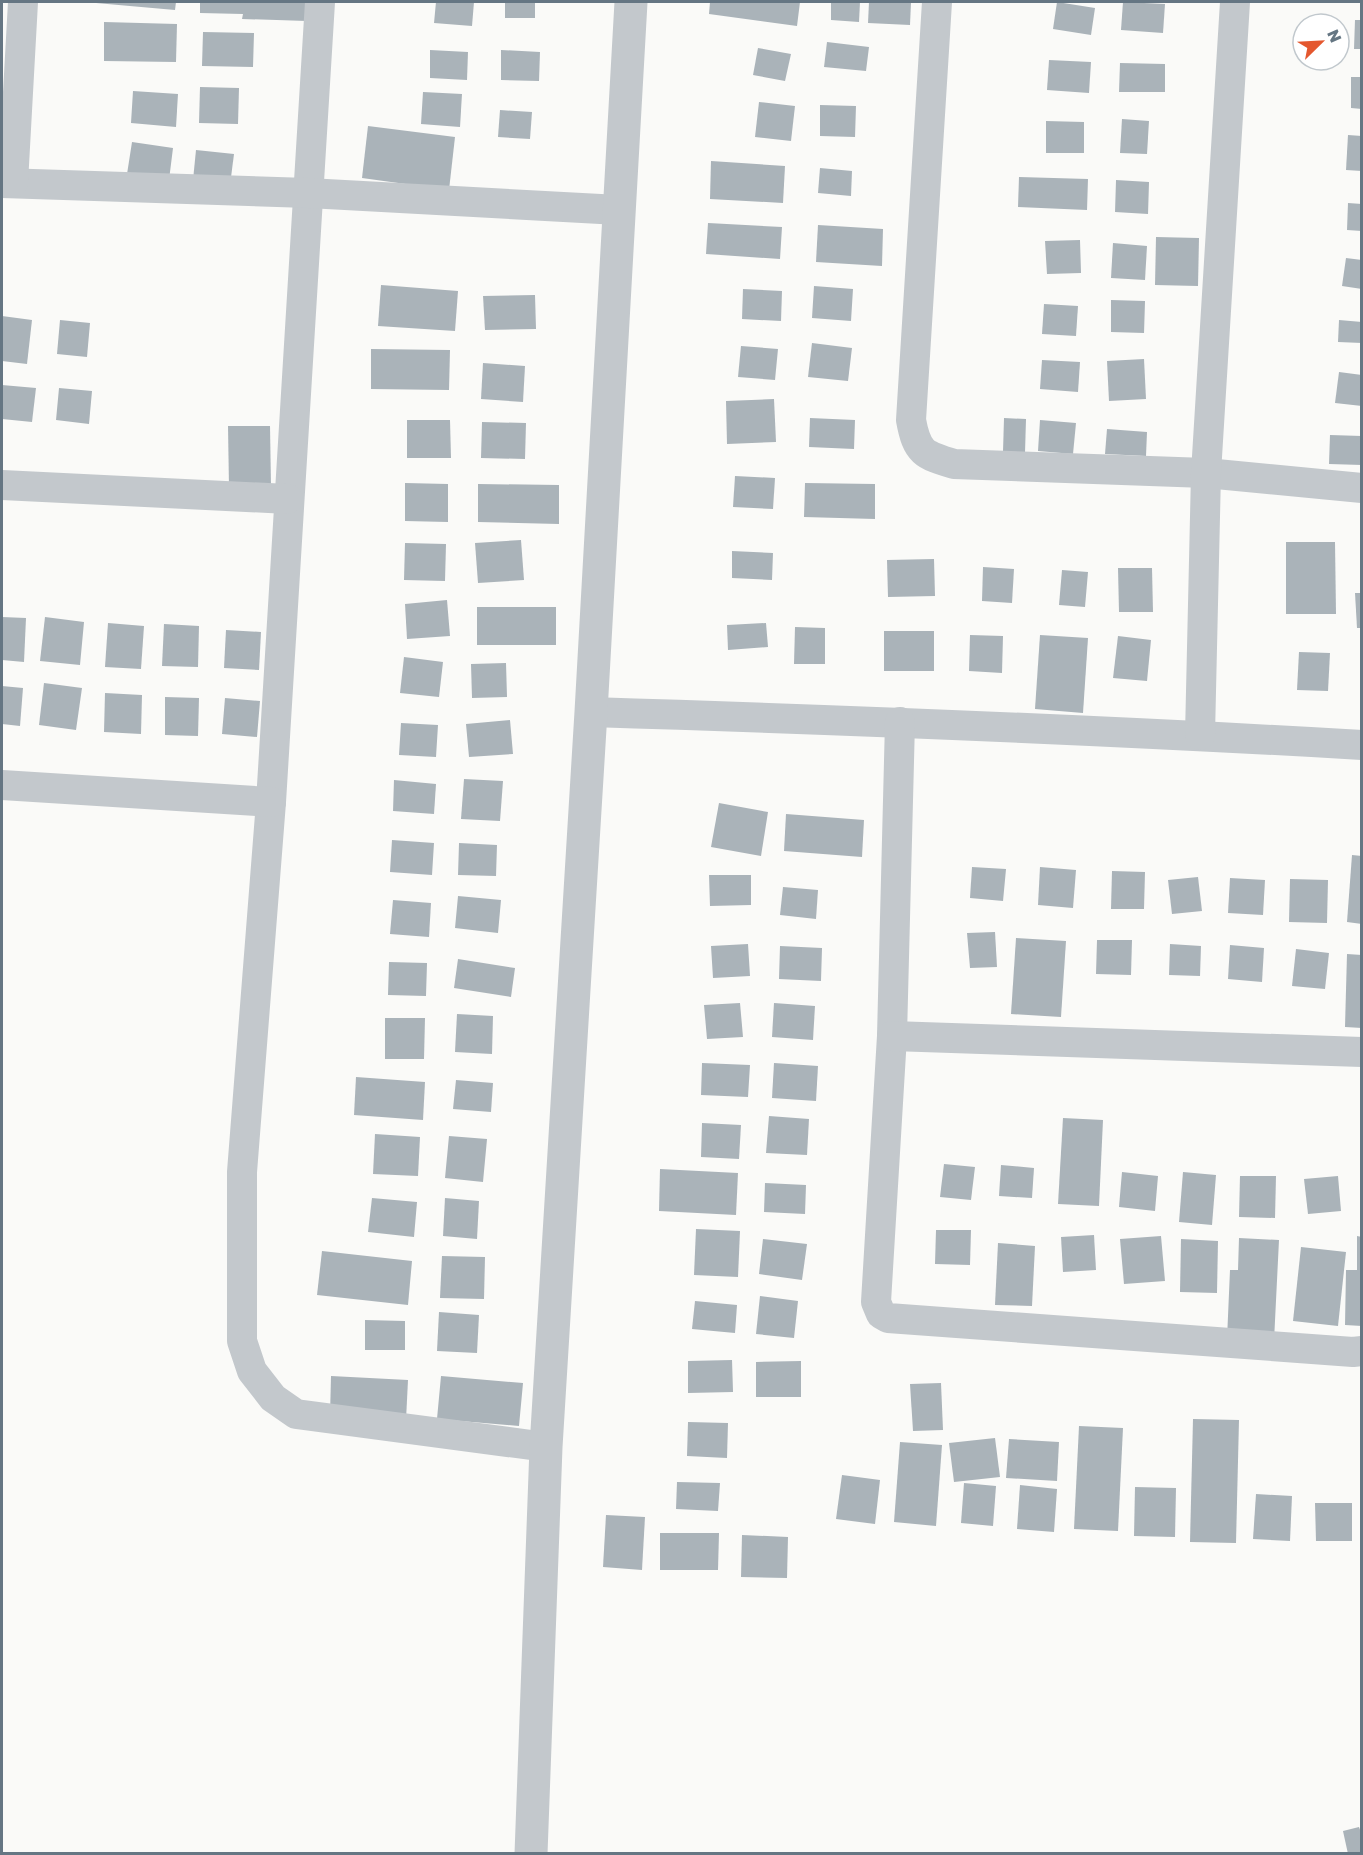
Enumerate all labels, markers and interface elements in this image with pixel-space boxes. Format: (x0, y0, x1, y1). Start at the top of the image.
north arrow (1291, 12, 1351, 72)
text: N (1323, 26, 1346, 46)

